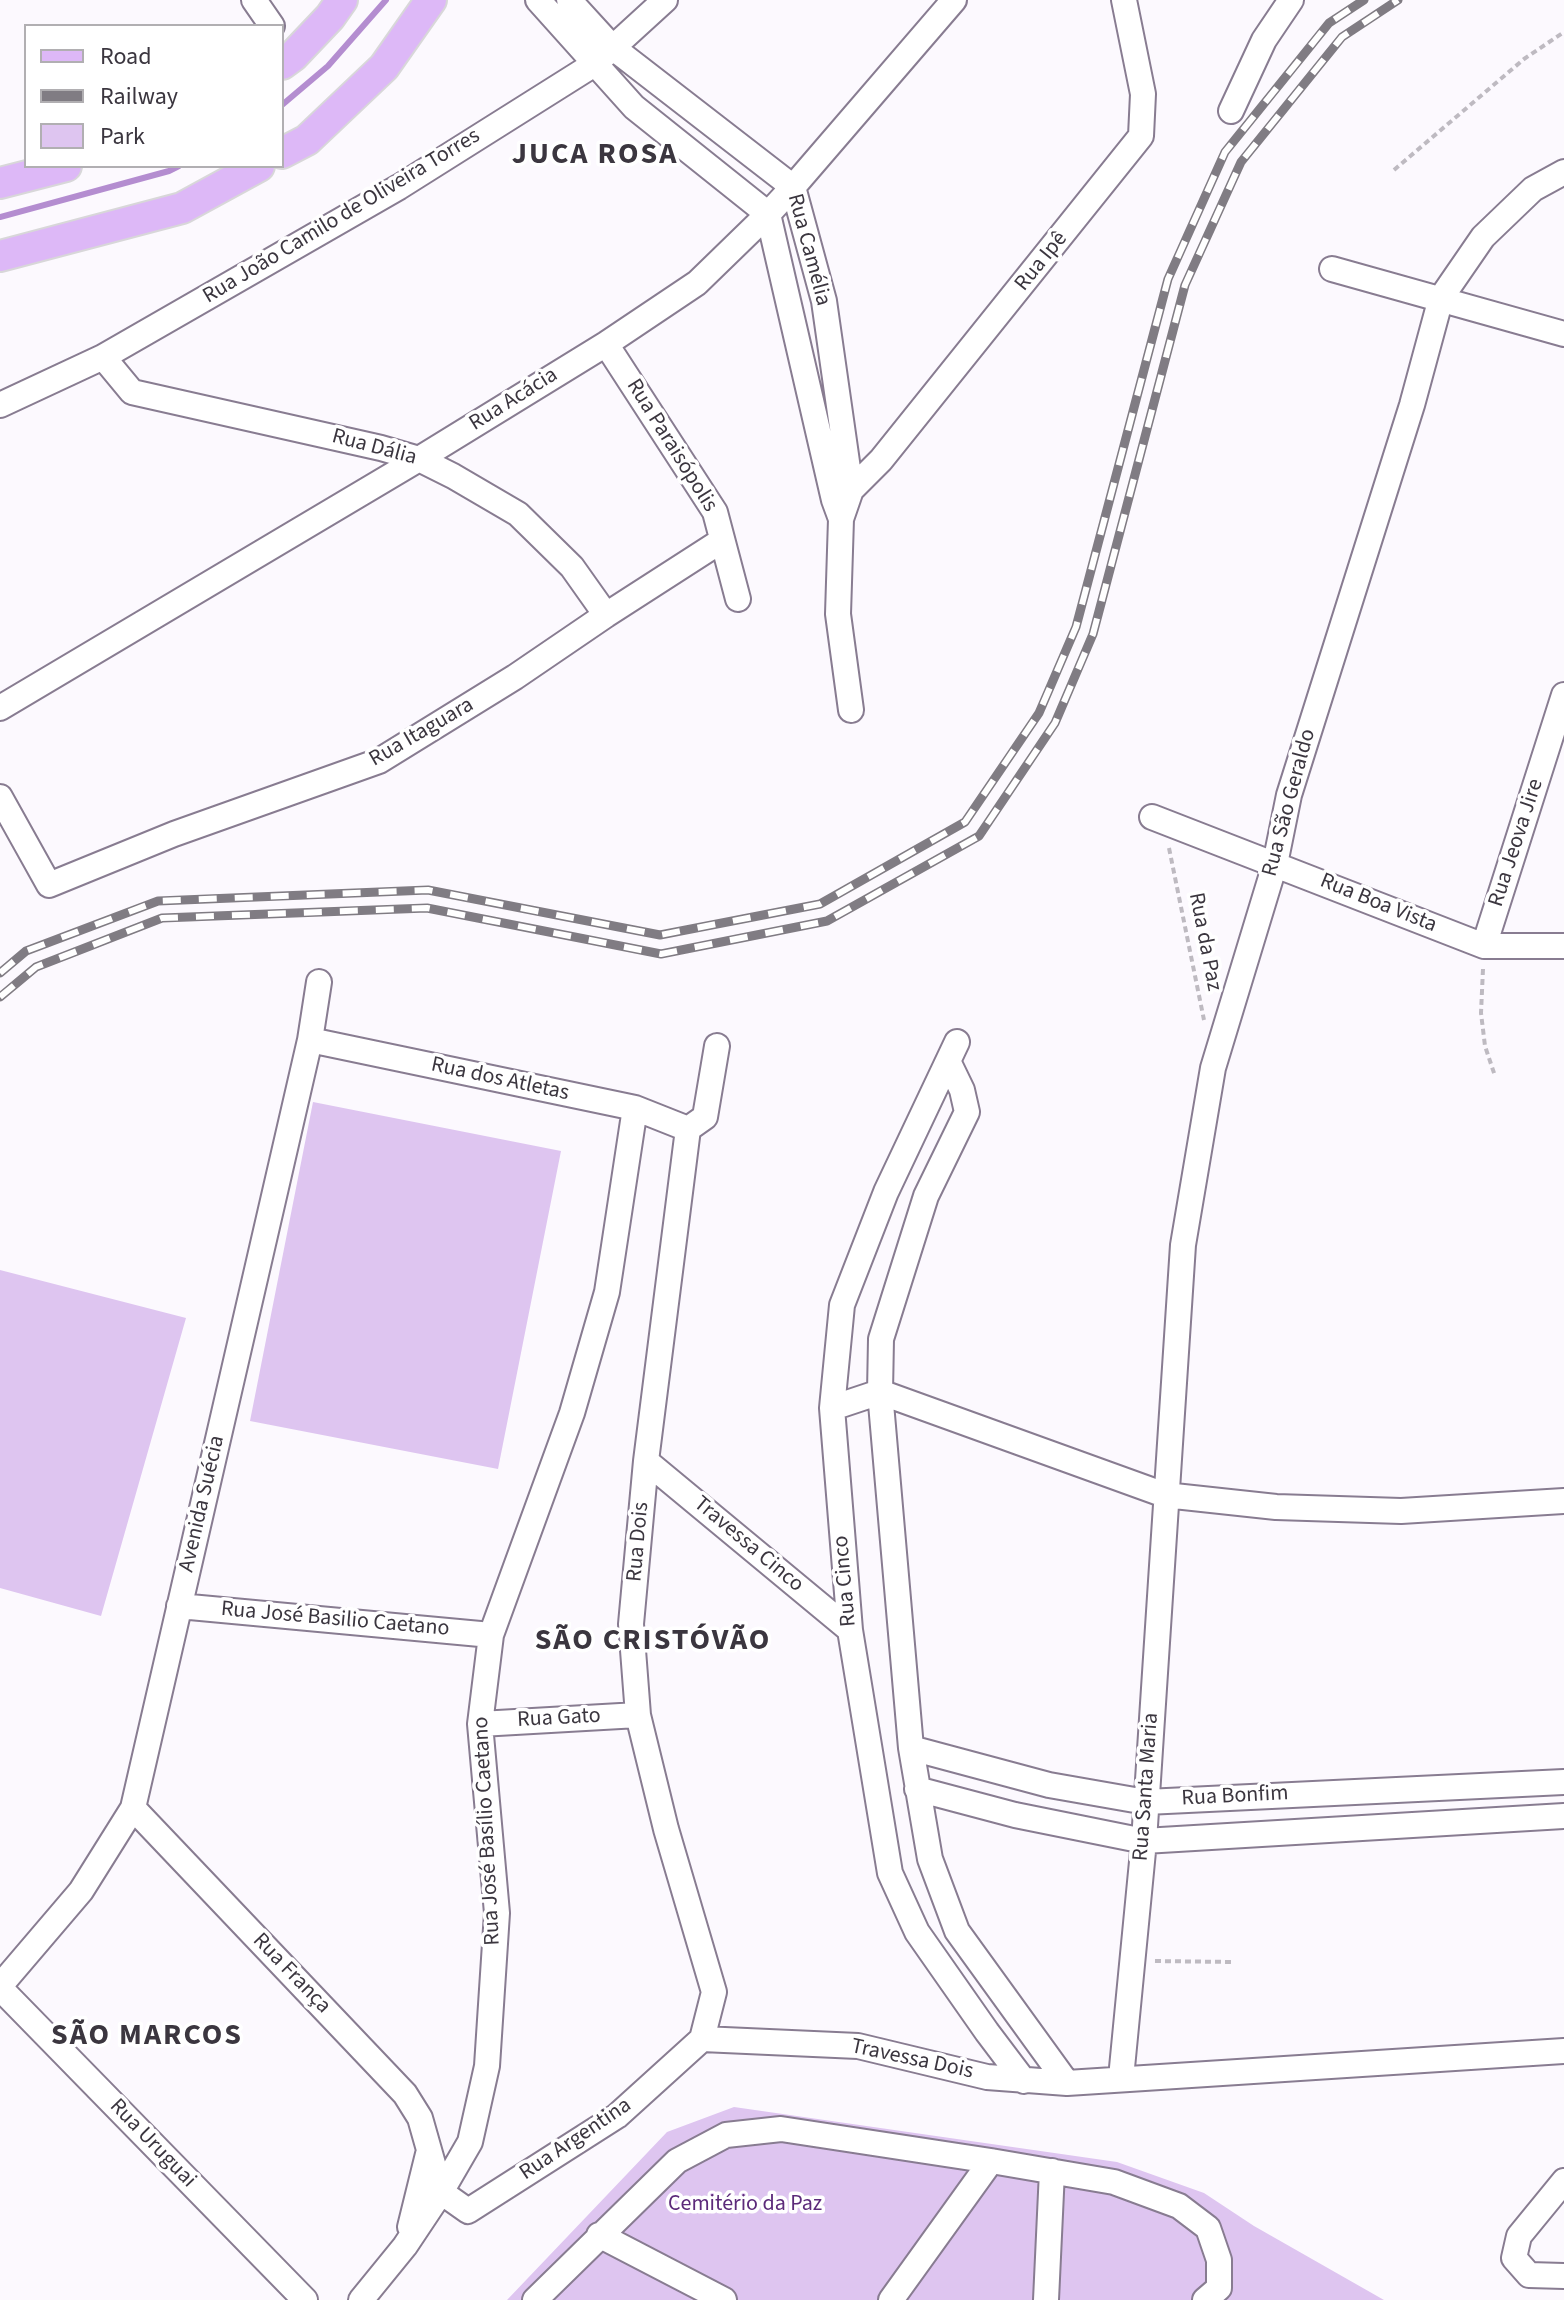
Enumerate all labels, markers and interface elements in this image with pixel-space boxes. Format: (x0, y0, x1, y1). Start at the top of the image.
legend (24, 24, 284, 168)
text: Road (100, 39, 152, 74)
text: Railway (100, 79, 178, 114)
text: Park (100, 119, 145, 154)
street label: Rua João Camilo de Oliveira Torres (199, 124, 485, 310)
district label: JUCA ROSA (512, 138, 678, 174)
street label: Rua Camélia (780, 191, 836, 309)
street label: Rua Ipê (1010, 227, 1074, 297)
street label: Rua Acácia (465, 362, 563, 438)
street label: Rua Paraisópolis (620, 375, 722, 517)
street label: Rua Dália (329, 424, 419, 472)
street label: Rua Itaguara (365, 693, 479, 773)
street label: Rua São Geraldo (1258, 726, 1322, 880)
street label: Rua Jeova Jire (1484, 776, 1550, 910)
street label: Rua Boa Vista (1316, 869, 1440, 939)
street label: Rua da Paz (1182, 891, 1226, 993)
street label: Rua dos Atletas (429, 1052, 571, 1108)
street label: Avenida Suécia (174, 1433, 232, 1575)
street label: Travessa Cinco (688, 1491, 808, 1599)
street label: Rua Dois (622, 1501, 656, 1583)
street label: Rua Cinco (829, 1534, 863, 1628)
street label: Rua José Basilio Caetano (220, 1597, 450, 1643)
district label: SÃO CRISTÓVÃO (535, 1624, 771, 1660)
street label: Rua Gato (517, 1704, 601, 1734)
street label: Rua Santa Maria (1129, 1712, 1165, 1862)
street label: Rua José Basílio Caetano (469, 1716, 507, 1946)
street label: Rua Bonfim (1181, 1781, 1289, 1813)
street label: Rua França (246, 1928, 336, 2020)
district label: SÃO MARCOS (51, 2019, 243, 2055)
street label: Travessa Dois (849, 2034, 975, 2086)
street label: Rua Argentina (515, 2093, 637, 2187)
street label: Rua Uruguai (103, 2094, 201, 2194)
park label: Cemitério da Paz (668, 2192, 822, 2218)

